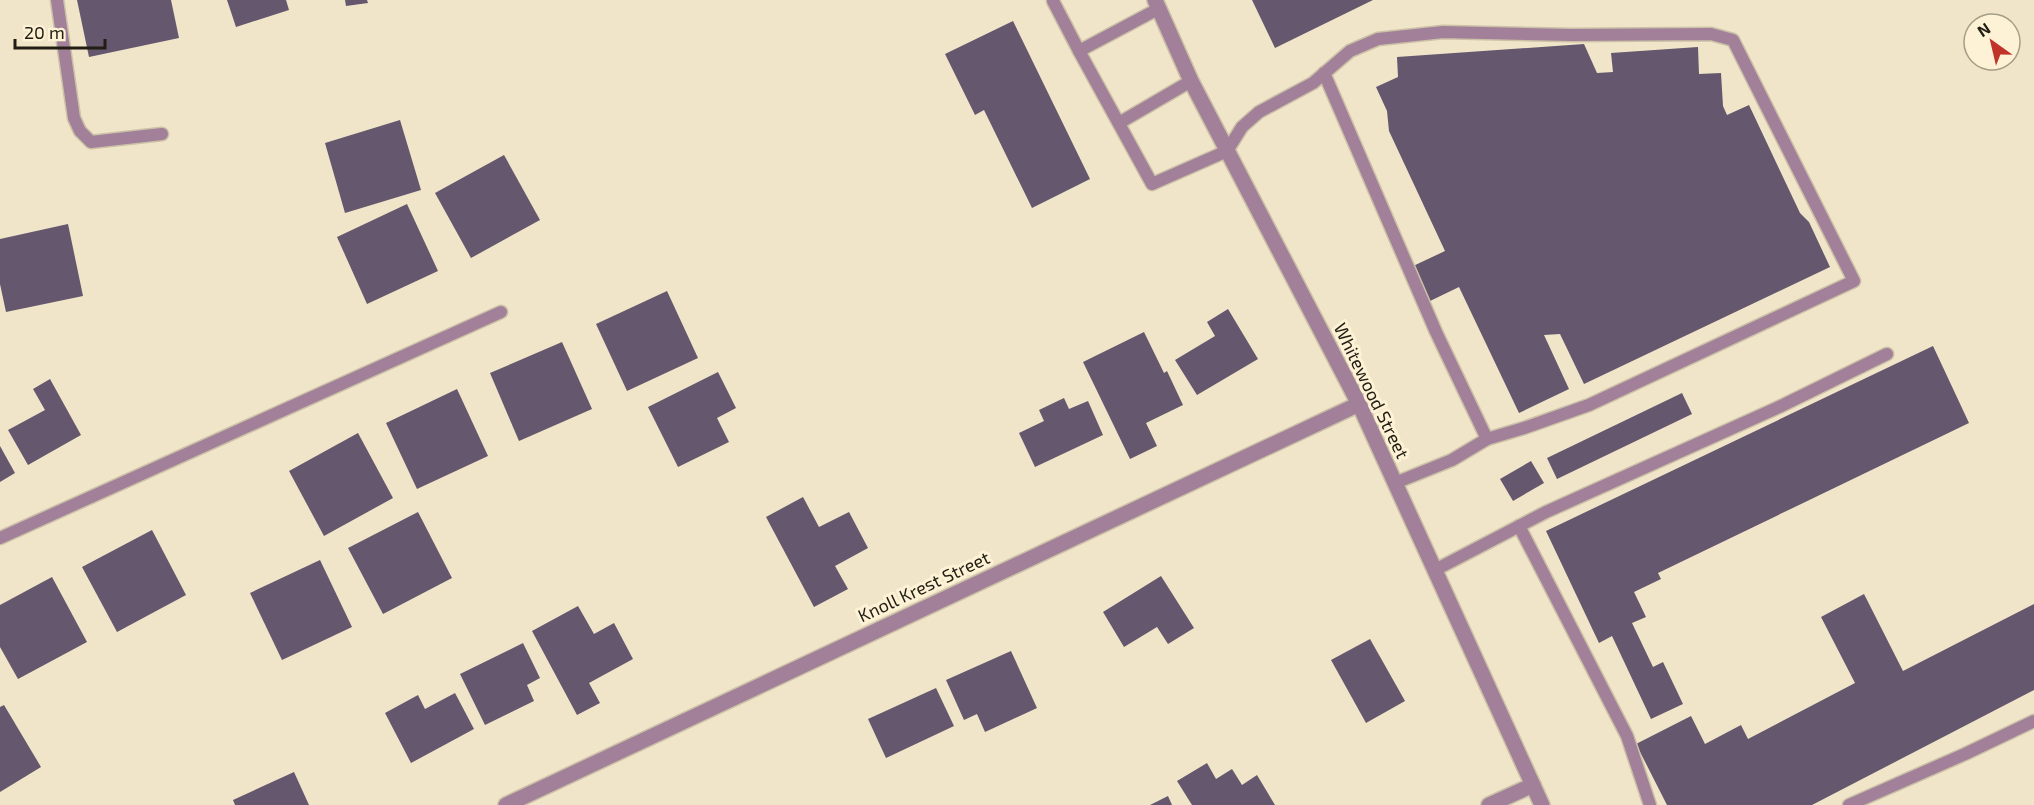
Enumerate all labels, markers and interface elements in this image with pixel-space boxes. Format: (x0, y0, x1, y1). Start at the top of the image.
scale bar (15, 12, 105, 50)
north arrow (1962, 12, 2022, 72)
text: N (1973, 18, 1993, 40)
text: 20 m (24, 21, 65, 43)
street label: Whitewood Street (1330, 319, 1414, 462)
street label: Knoll Krest Street (854, 546, 993, 626)

